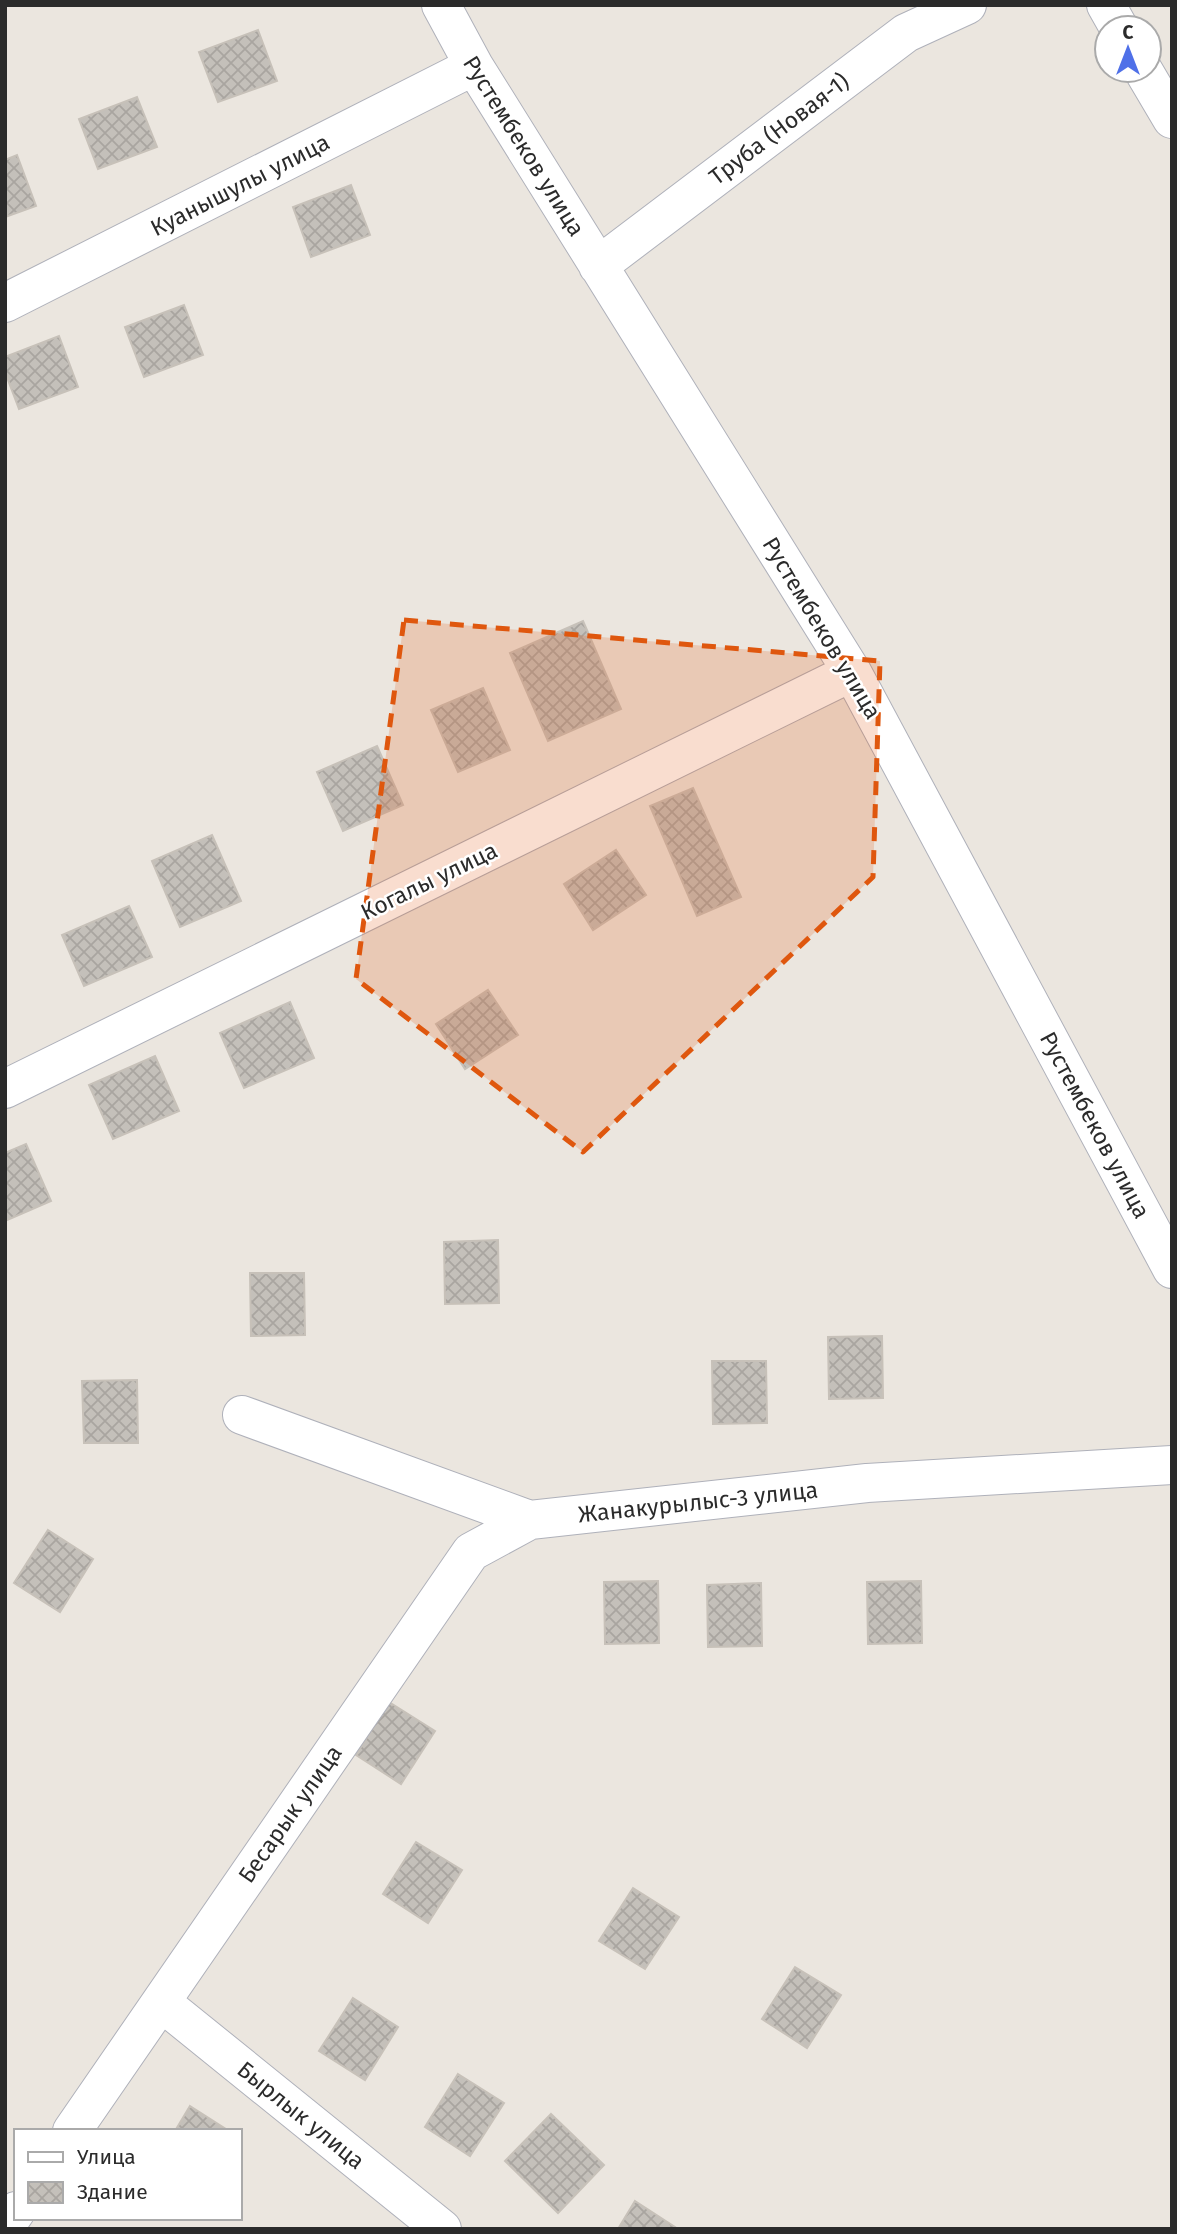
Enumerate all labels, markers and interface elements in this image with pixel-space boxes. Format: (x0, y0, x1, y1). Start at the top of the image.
north arrow (1093, 14, 1163, 84)
text: С (1123, 21, 1134, 44)
street label: Рустембеков улица (457, 51, 591, 241)
street label: Труба (Новая-1) (703, 67, 855, 191)
street label: Куанышулы улица (146, 128, 334, 242)
street label: Рустембеков улица (757, 532, 887, 724)
street label: Когалы улица (356, 836, 502, 926)
street label: Рустембеков улица (1034, 1027, 1156, 1223)
street label: Жанакурылыс-3 улица (577, 1475, 819, 1529)
street label: Бесарык улица (232, 1740, 348, 1888)
street label: Бырлык улица (232, 2055, 370, 2175)
legend (14, 2129, 242, 2220)
text: Улица (77, 2144, 136, 2170)
text: Здание (77, 2179, 148, 2205)

